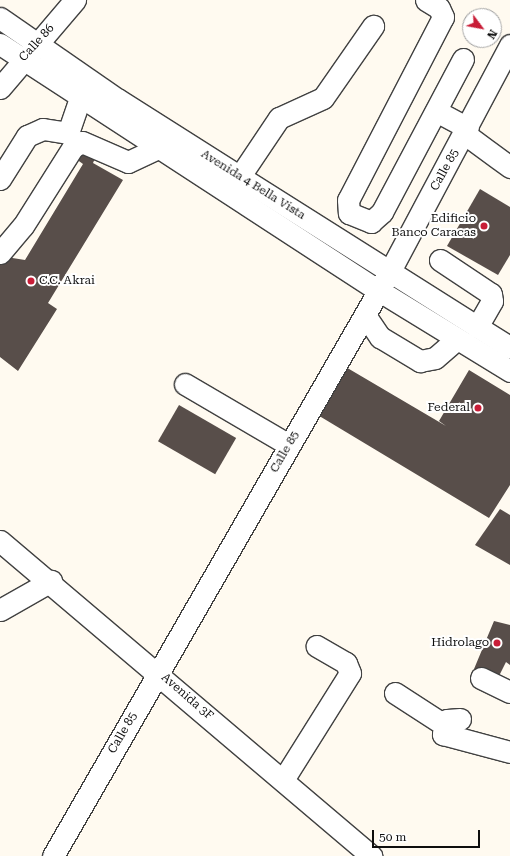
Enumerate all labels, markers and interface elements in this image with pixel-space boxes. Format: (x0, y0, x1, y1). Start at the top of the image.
north arrow (462, 8, 502, 48)
street label: Calle 86 (16, 21, 58, 65)
text: N (484, 27, 500, 41)
street label: Avenida 4 Bella Vista (198, 147, 308, 223)
street label: Calle 85 (428, 147, 462, 193)
place label: Edificio Banco Caracas (391, 212, 476, 240)
marker: Edificio Banco Caracas (479, 221, 489, 231)
place label: C.C. Akrai (39, 274, 95, 288)
marker: C.C. Akrai (26, 276, 36, 286)
place label: Federal (427, 401, 470, 415)
marker: Federal (473, 403, 483, 413)
street label: Calle 85 (267, 429, 303, 475)
place label: Hidrolago (431, 636, 489, 650)
marker: Hidrolago (492, 638, 502, 648)
street label: Avenida 3F (158, 671, 216, 723)
street label: Calle 85 (105, 710, 141, 756)
scale bar (374, 822, 482, 848)
text: 50 m (379, 830, 406, 844)

